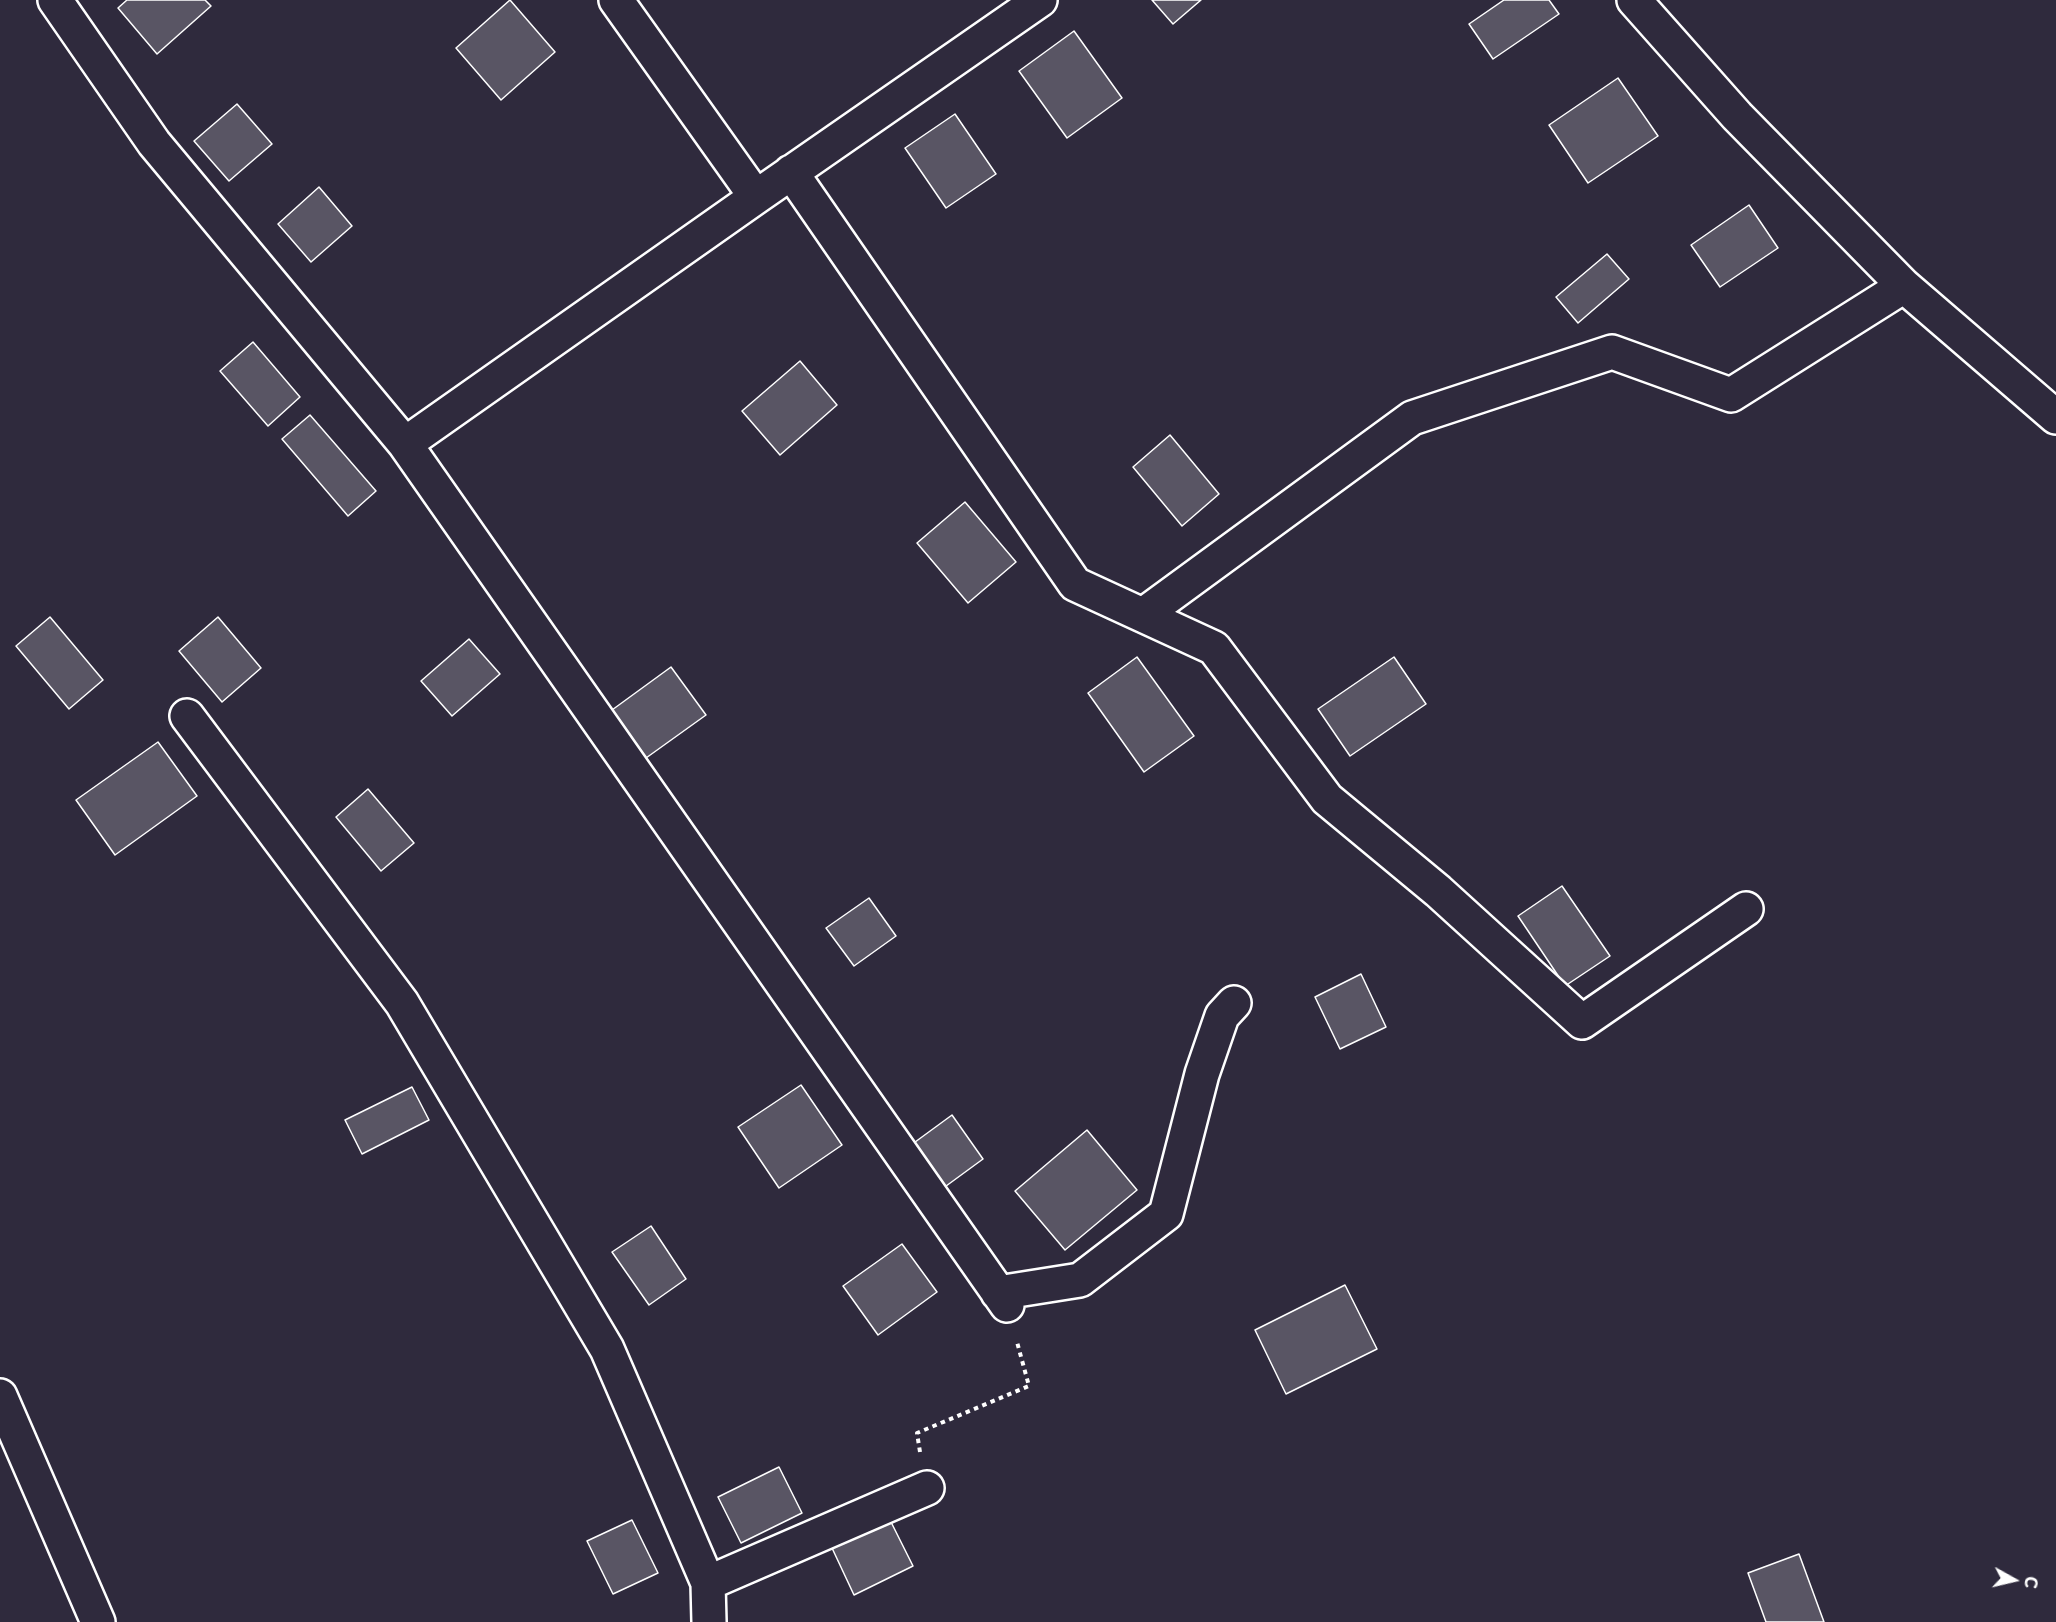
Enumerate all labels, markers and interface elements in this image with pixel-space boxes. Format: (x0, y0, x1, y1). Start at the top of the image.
north arrow (1984, 1550, 2044, 1610)
text: С (2019, 1575, 2045, 1590)

